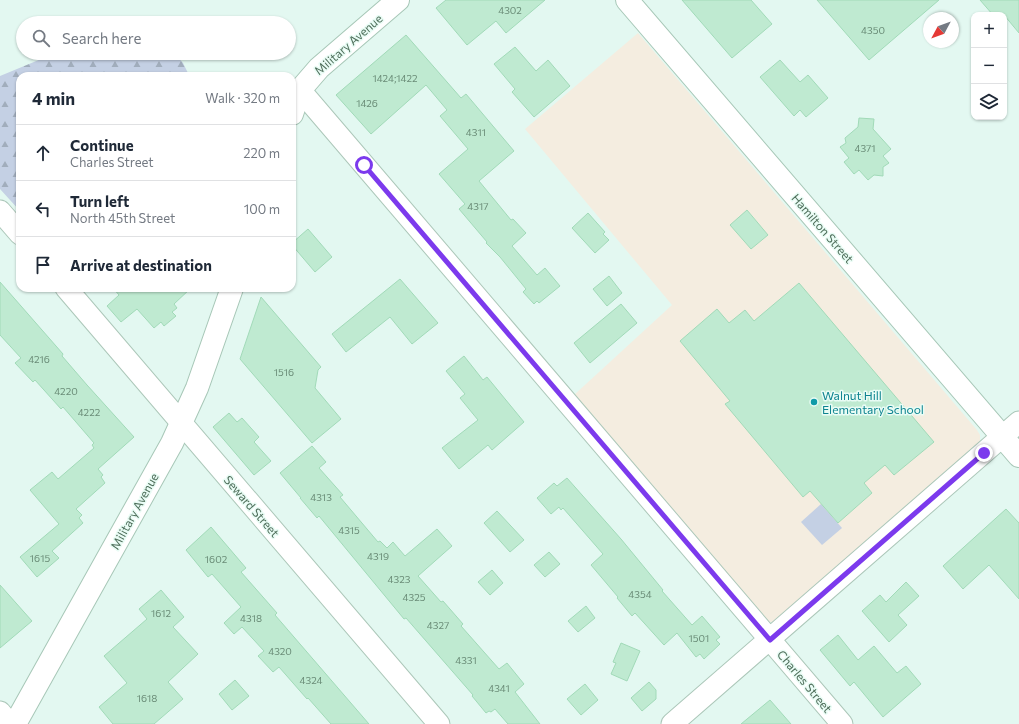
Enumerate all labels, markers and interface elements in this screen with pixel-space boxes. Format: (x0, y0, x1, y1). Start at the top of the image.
house number: 4302 (498, 4, 522, 16)
street label: Military Avenue (311, 11, 385, 77)
north arrow (923, 12, 959, 48)
map controls (971, 12, 1007, 120)
button: + (971, 12, 1007, 48)
search box (16, 16, 296, 60)
house number: 4350 (861, 24, 885, 36)
icon: search (30, 27, 52, 49)
text: Search here (62, 29, 141, 47)
button: − (971, 48, 1007, 84)
house number: 1424;1422 (372, 72, 418, 84)
button: layers (971, 84, 1007, 120)
text: 4 min (32, 88, 75, 109)
text: Walk · 320 m (205, 90, 280, 106)
house number: 1426 (356, 97, 378, 109)
house number: 4311 (466, 126, 486, 138)
text: Continue (70, 136, 134, 154)
icon: ahead (32, 142, 54, 164)
house number: 4371 (854, 142, 876, 154)
text: 220 m (243, 145, 280, 161)
text: Charles Street (70, 154, 154, 170)
route start (355, 156, 373, 174)
street label: Hamilton Street (789, 191, 857, 265)
text: Turn left (70, 192, 129, 210)
icon: left (32, 198, 54, 220)
house number: 4317 (467, 200, 489, 212)
text: 100 m (244, 201, 280, 217)
text: North 45th Street (70, 210, 175, 226)
icon: arrive (32, 254, 54, 276)
text: Arrive at destination (70, 256, 212, 274)
house number: 4216 (28, 353, 50, 365)
house number: 1516 (274, 366, 294, 378)
house number: 4220 (54, 385, 78, 397)
place label: Walnut Hill Elementary School (822, 388, 924, 416)
marker: Walnut Hill Elementary School (809, 397, 819, 407)
house number: 4222 (78, 406, 101, 418)
route end (975, 444, 993, 462)
street label: Military Avenue (107, 470, 161, 552)
street label: Seward Street (222, 472, 282, 540)
house number: 4313 (310, 491, 332, 503)
house number: 4315 (338, 524, 360, 536)
house number: 4319 (367, 550, 389, 562)
house number: 1615 (30, 552, 50, 564)
house number: 1602 (205, 553, 228, 565)
house number: 4323 (388, 573, 411, 585)
house number: 4354 (628, 588, 652, 600)
house number: 4325 (403, 591, 426, 603)
house number: 1612 (151, 607, 172, 619)
house number: 4318 (240, 612, 262, 624)
house number: 4327 (427, 619, 449, 631)
house number: 1501 (689, 632, 709, 644)
house number: 4320 (268, 645, 292, 657)
street label: Charles Street (775, 647, 835, 715)
house number: 4331 (455, 654, 477, 666)
house number: 4324 (299, 674, 323, 686)
house number: 4341 (488, 682, 510, 694)
house number: 1618 (137, 692, 157, 704)

